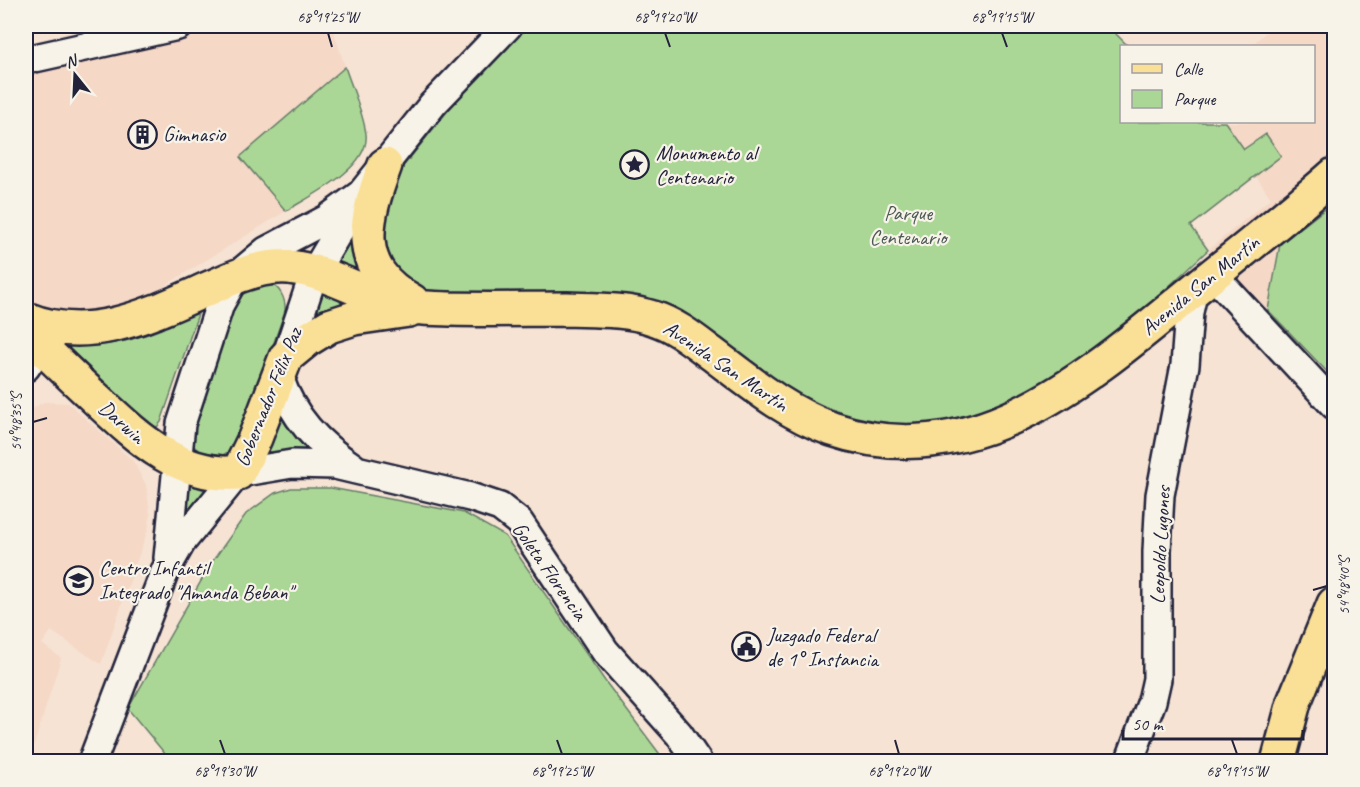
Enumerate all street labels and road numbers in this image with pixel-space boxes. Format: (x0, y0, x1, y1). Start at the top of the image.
street label: Avenida San Martín (1136, 229, 1265, 341)
street label: Avenida San Martín (659, 315, 794, 418)
street label: Gobernador Félix Paz (228, 323, 308, 470)
street label: Darwin (94, 395, 152, 450)
street label: Leopoldo Lugones (1144, 484, 1176, 605)
street label: Goleta Florencia (507, 517, 594, 627)

